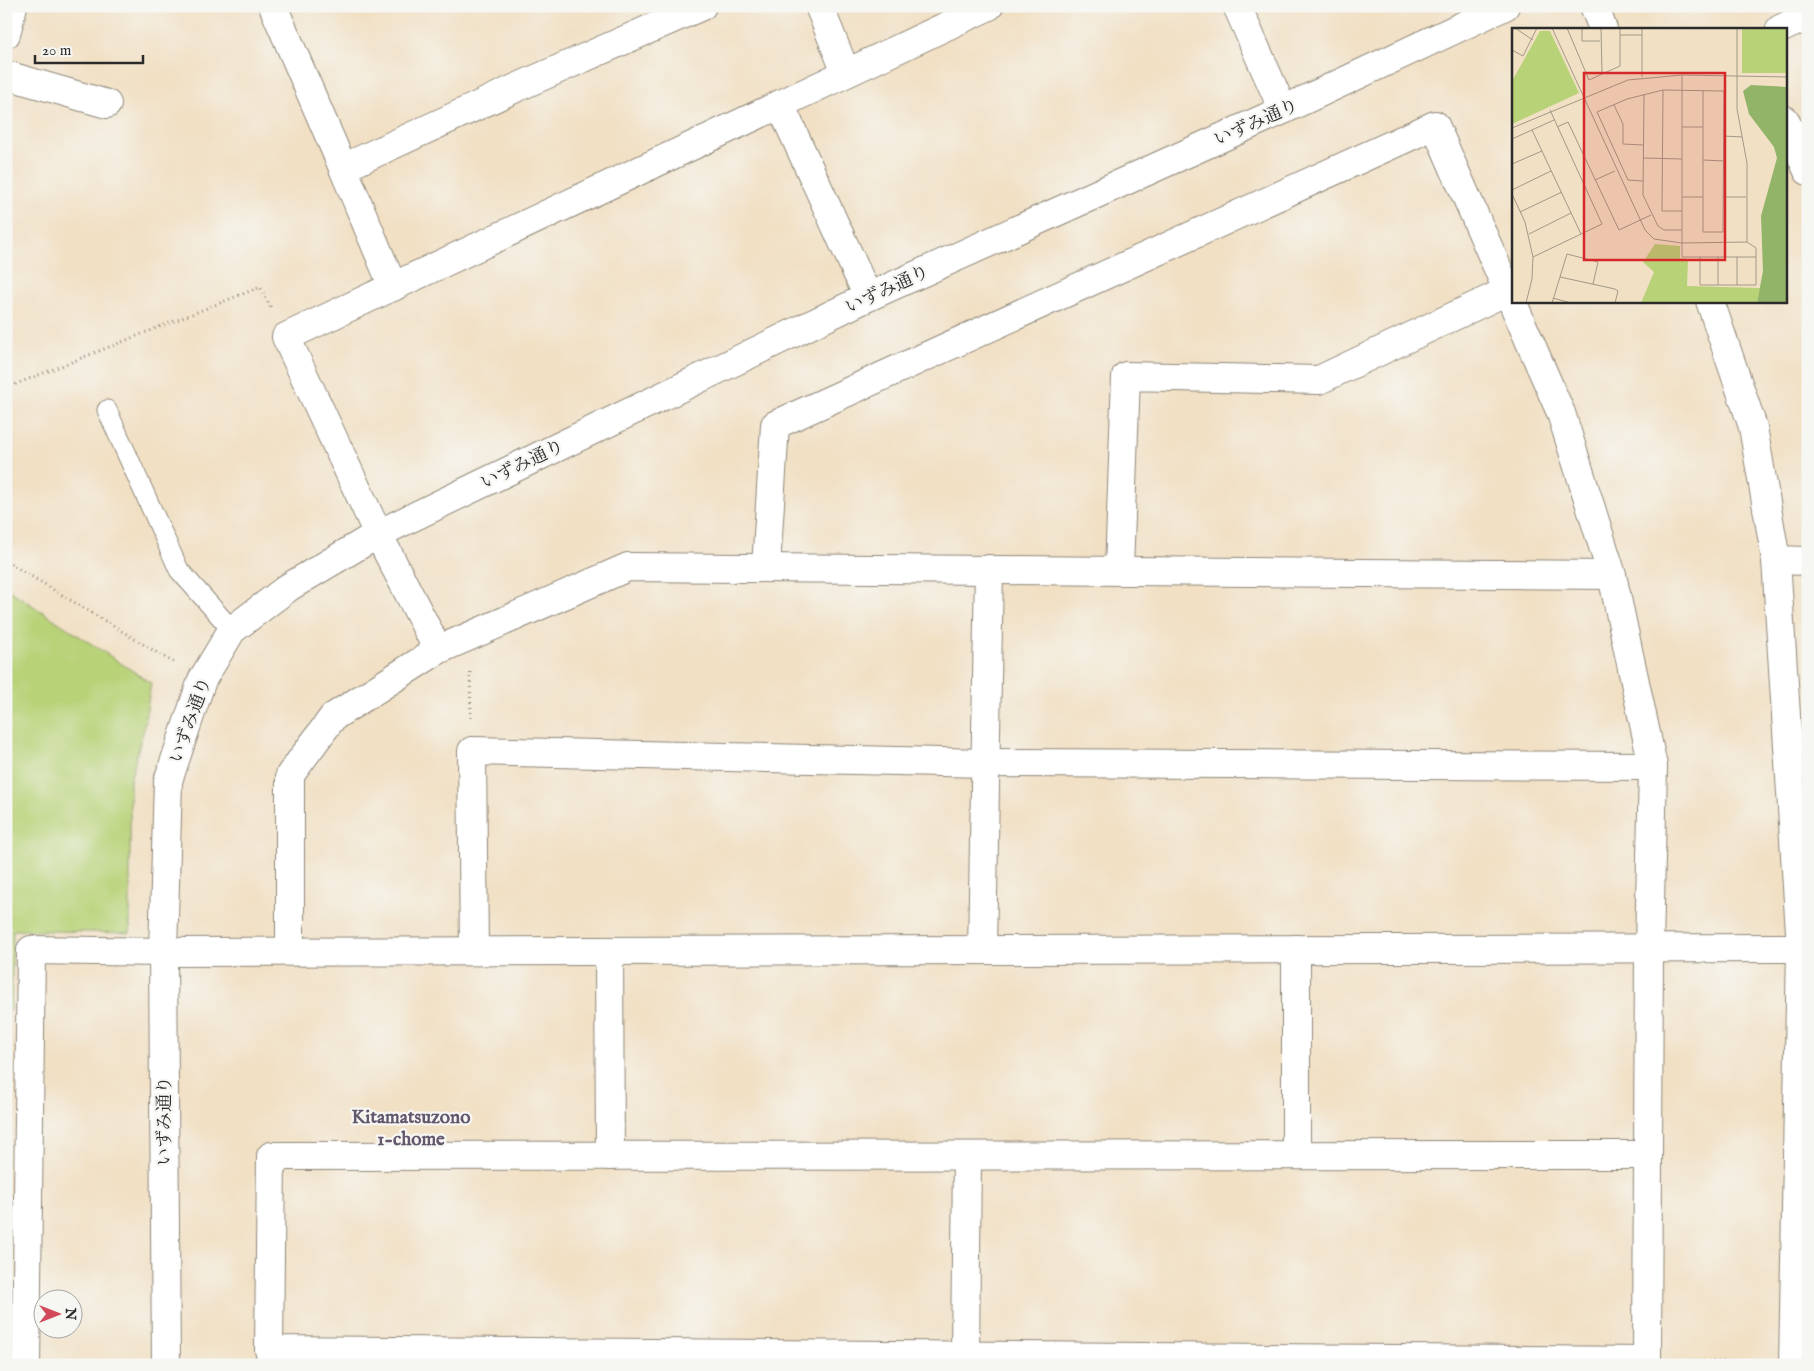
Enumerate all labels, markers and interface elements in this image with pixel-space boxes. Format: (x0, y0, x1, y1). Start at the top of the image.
inset map (1512, 28, 1786, 302)
scale bar (35, 32, 142, 64)
text: 20 m (42, 41, 72, 60)
street label: いずみ通り (1211, 95, 1302, 152)
street label: いずみ通り (842, 261, 933, 320)
street label: いずみ通り (477, 435, 568, 495)
street label: いずみ通り (165, 674, 218, 767)
street label: いずみ通り (154, 1076, 177, 1166)
district label: Kitamatsuzono 1-chome (352, 1106, 470, 1152)
north arrow (32, 1288, 82, 1338)
text: N (61, 1307, 79, 1320)

